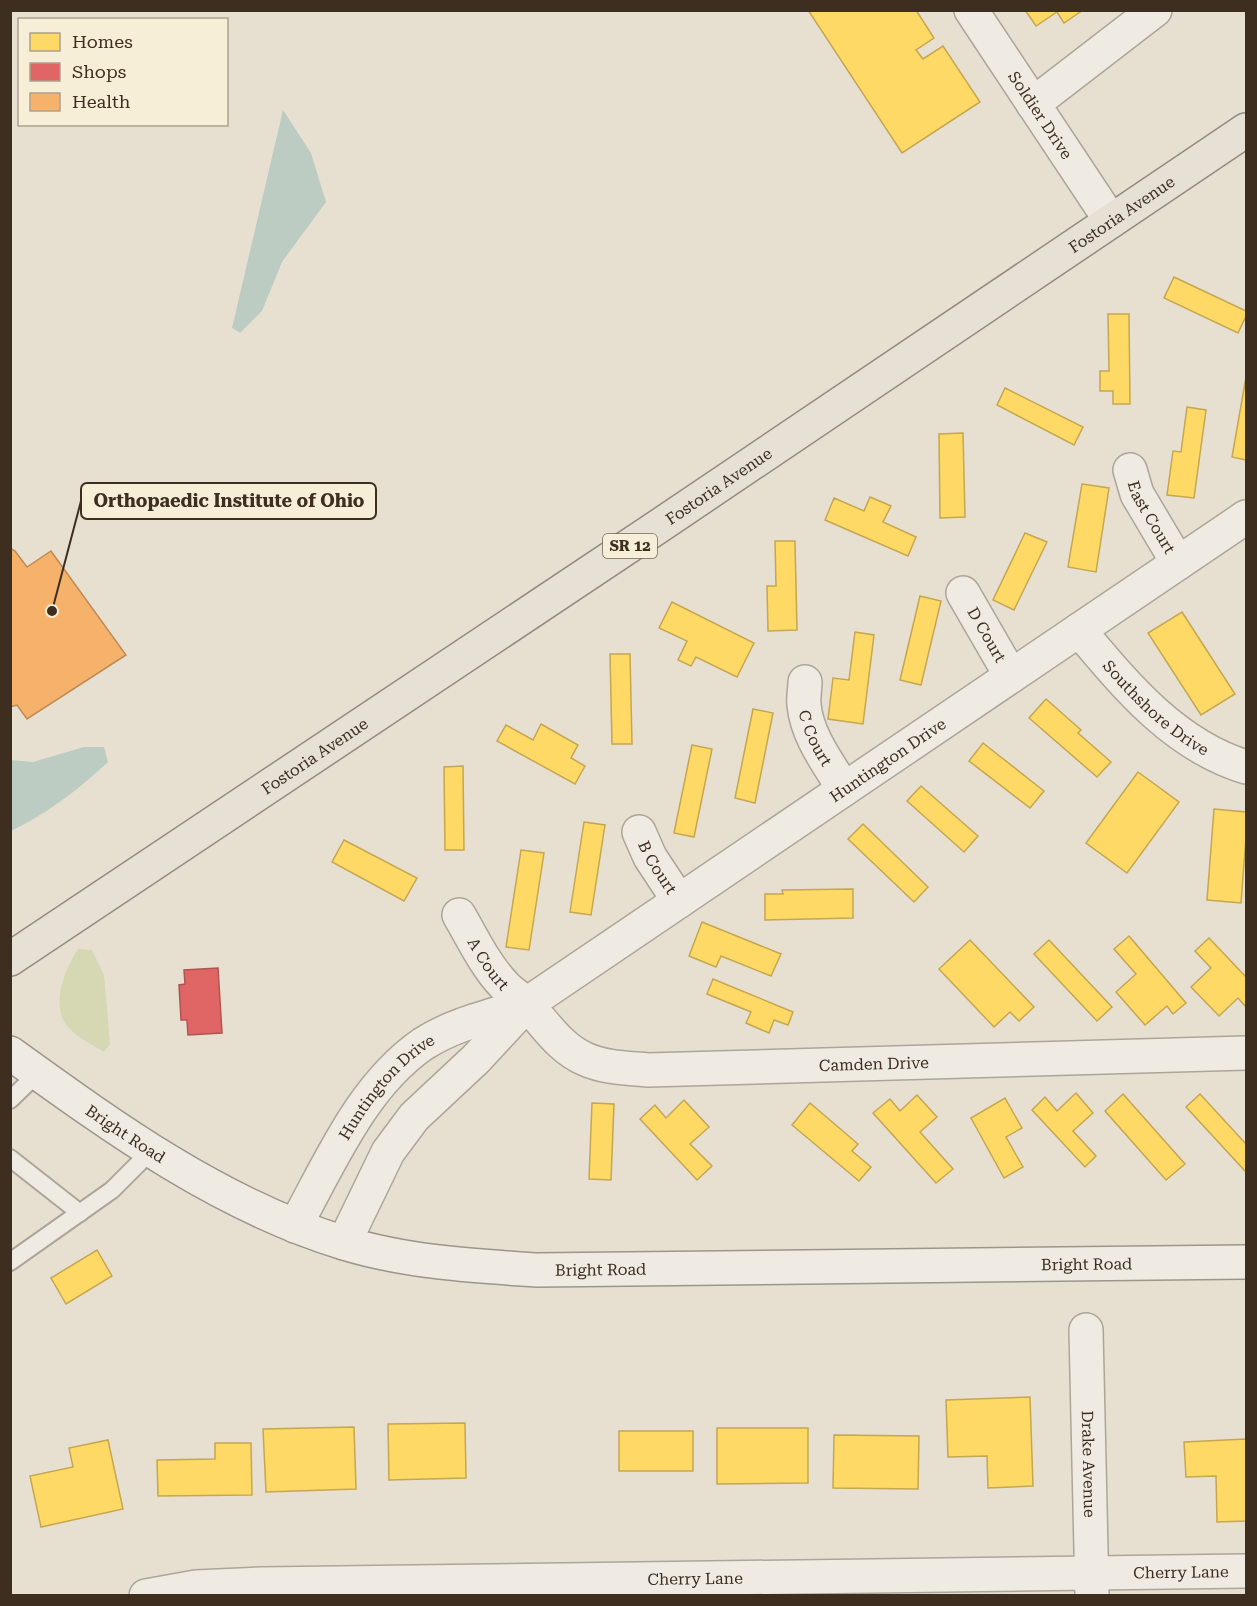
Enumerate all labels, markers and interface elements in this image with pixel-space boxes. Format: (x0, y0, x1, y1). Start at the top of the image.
legend (18, 18, 228, 126)
text: Homes (72, 31, 133, 52)
text: Shops (72, 61, 126, 82)
street label: Soldier Drive (1005, 67, 1077, 163)
text: Health (72, 91, 131, 112)
street label: Fostoria Avenue (1065, 171, 1178, 257)
street label: Fostoria Avenue (662, 443, 775, 528)
street label: East Court (1124, 478, 1180, 557)
callout: Orthopaedic Institute of Ohio (81, 483, 376, 519)
text: Orthopaedic Institute of Ohio (94, 490, 365, 511)
road number: SR 12 (603, 534, 657, 558)
street label: D Court (964, 604, 1010, 666)
street label: Southshore Drive (1099, 656, 1212, 759)
street label: C Court (795, 708, 836, 769)
street label: Fostoria Avenue (258, 713, 371, 798)
street label: Huntington Drive (826, 714, 949, 806)
street label: B Court (635, 838, 681, 897)
street label: A Court (464, 934, 513, 994)
street label: Huntington Drive (334, 1030, 438, 1143)
street label: Camden Drive (819, 1053, 929, 1075)
street label: Bright Road (82, 1101, 169, 1167)
street label: Bright Road (1041, 1254, 1132, 1274)
street label: Bright Road (555, 1259, 646, 1279)
street label: Drake Avenue (1078, 1410, 1100, 1518)
street label: Cherry Lane (1133, 1562, 1229, 1582)
street label: Cherry Lane (647, 1568, 743, 1588)

